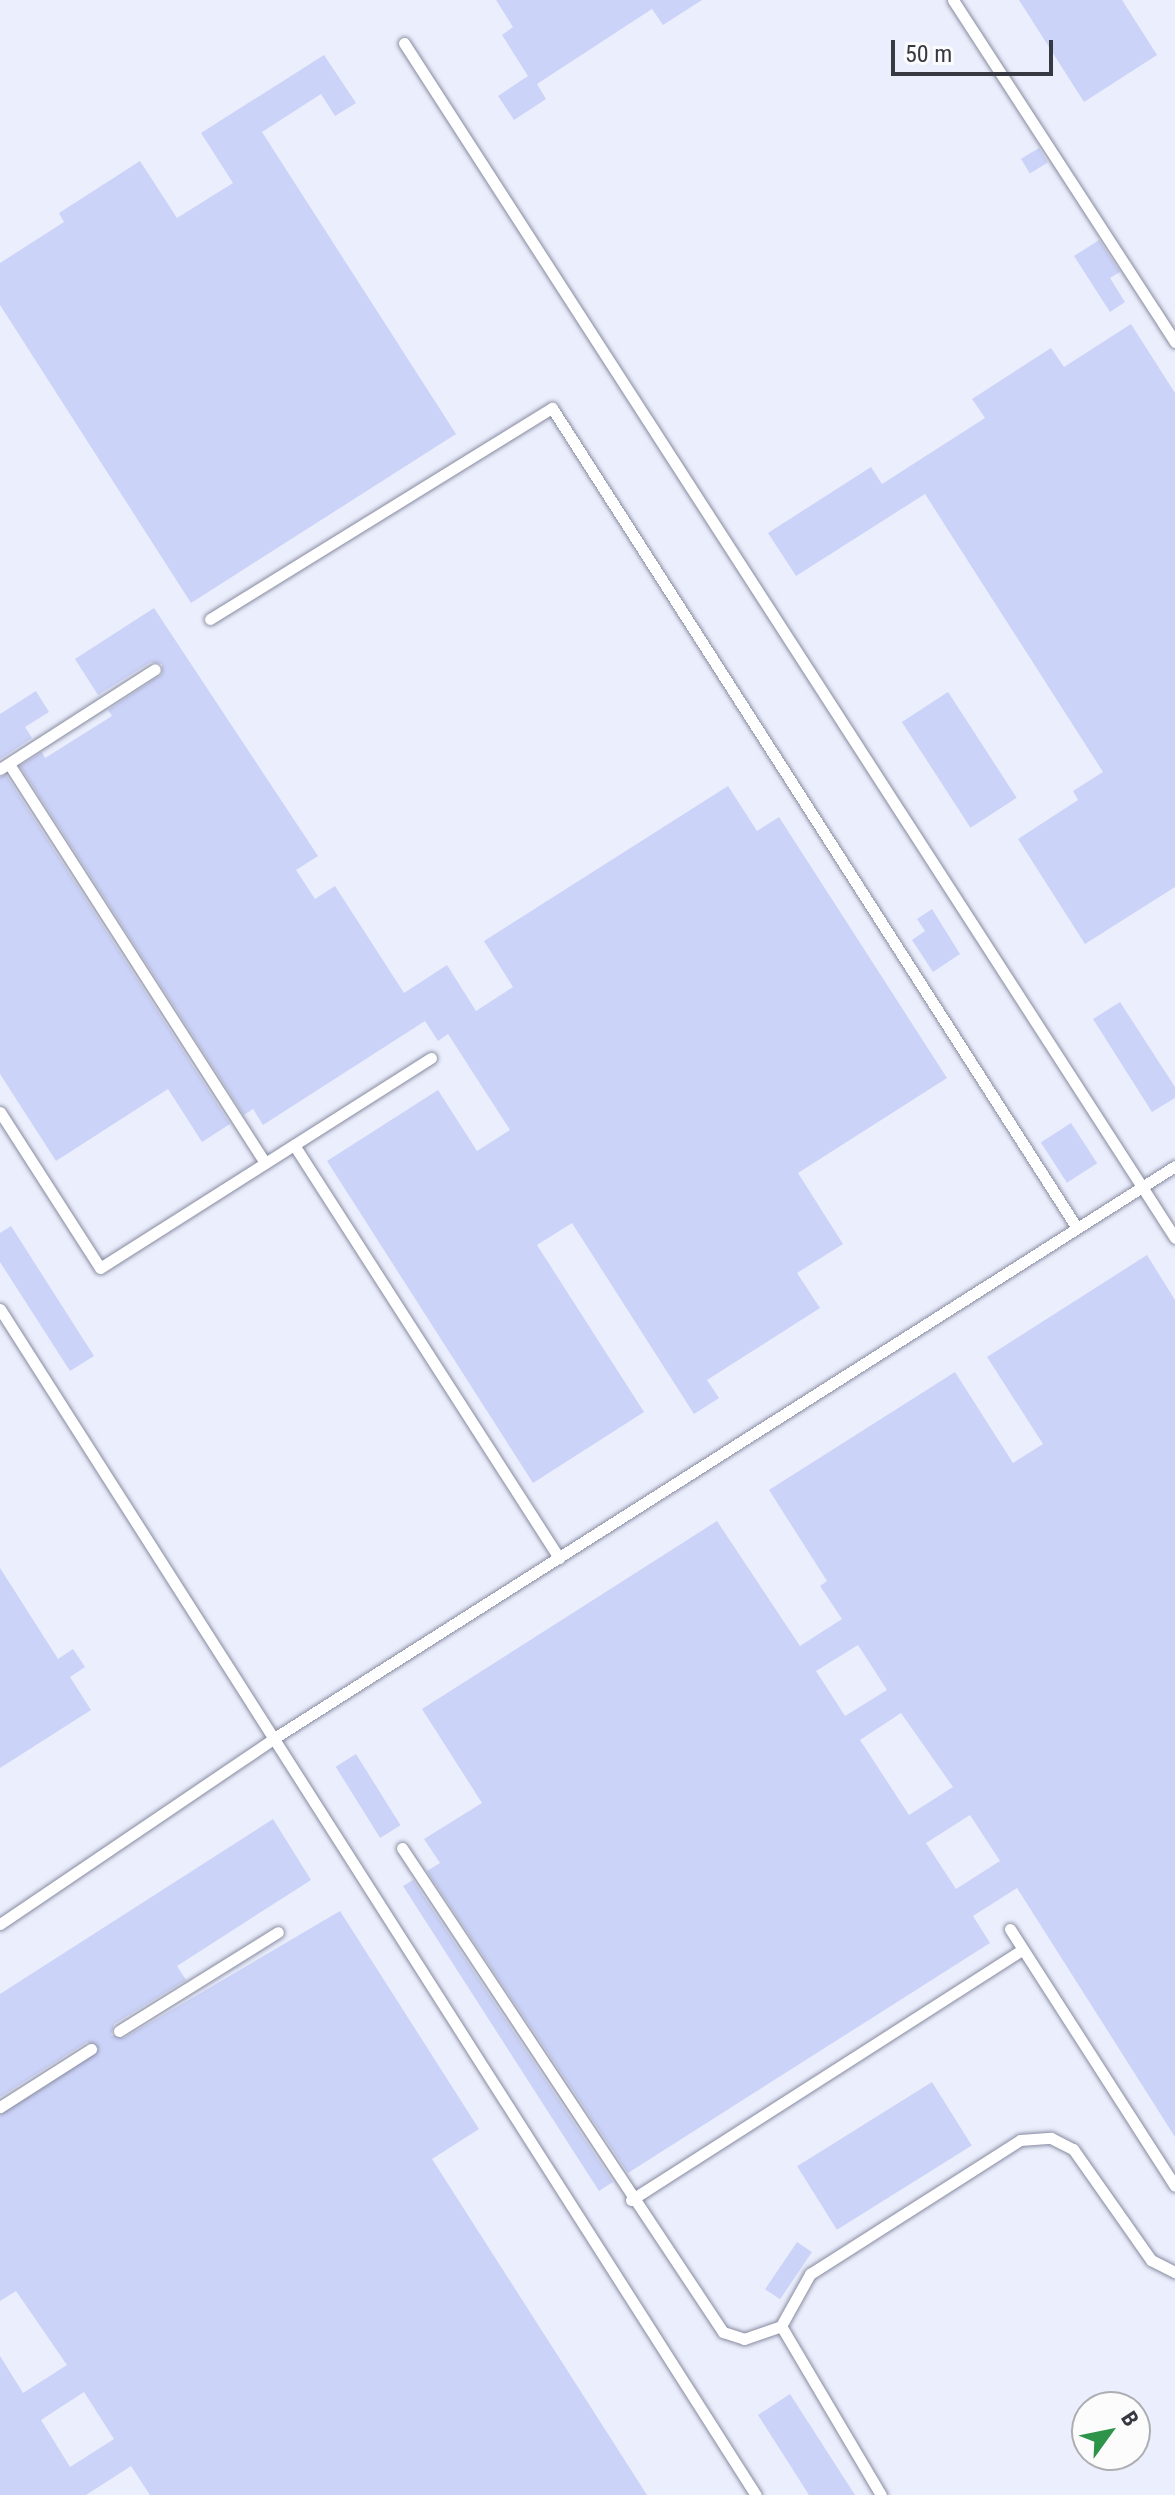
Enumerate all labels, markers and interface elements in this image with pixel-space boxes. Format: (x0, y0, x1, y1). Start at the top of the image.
scale bar (895, 24, 1057, 74)
text: 50 m (905, 40, 952, 68)
north arrow (1071, 2391, 1151, 2471)
text: B (1116, 2407, 1144, 2431)

